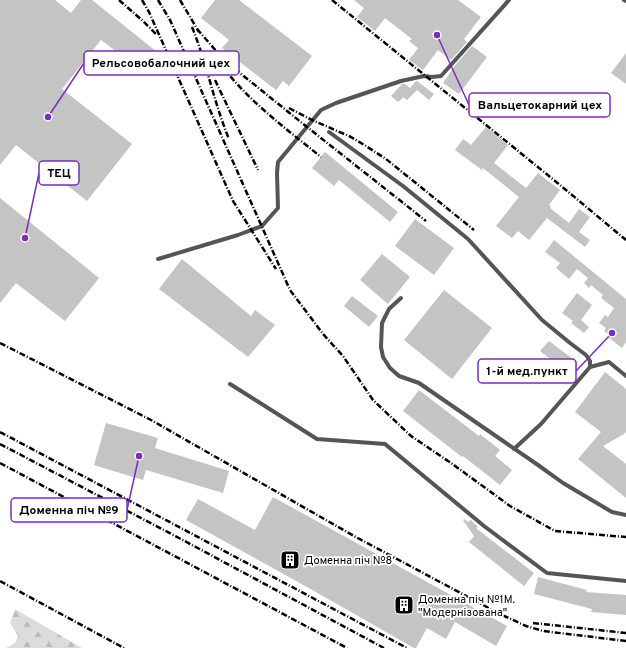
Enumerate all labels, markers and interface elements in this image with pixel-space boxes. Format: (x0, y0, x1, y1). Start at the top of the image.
callout: Рельсовобалочний цех (84, 51, 239, 75)
text: Рельсовобалочний цех (92, 56, 230, 72)
callout: Вальцетокарний цех (469, 93, 610, 117)
text: Вальцетокарний цех (478, 98, 602, 114)
callout: ТЕЦ (39, 161, 79, 185)
text: ТЕЦ (47, 166, 71, 182)
callout: 1-й мед.пункт (478, 359, 576, 383)
text: 1-й мед.пункт (486, 364, 568, 380)
callout: Доменна піч №9 (11, 498, 127, 522)
text: Доменна піч №9 (19, 503, 119, 519)
building icon: Доменна піч №8 (279, 549, 301, 571)
place label: Доменна піч №8 (304, 554, 392, 568)
place label: Доменна піч №1М. "Модернізована" (418, 593, 515, 620)
building icon: Доменна піч №1М. "Модернізована" (393, 594, 415, 616)

